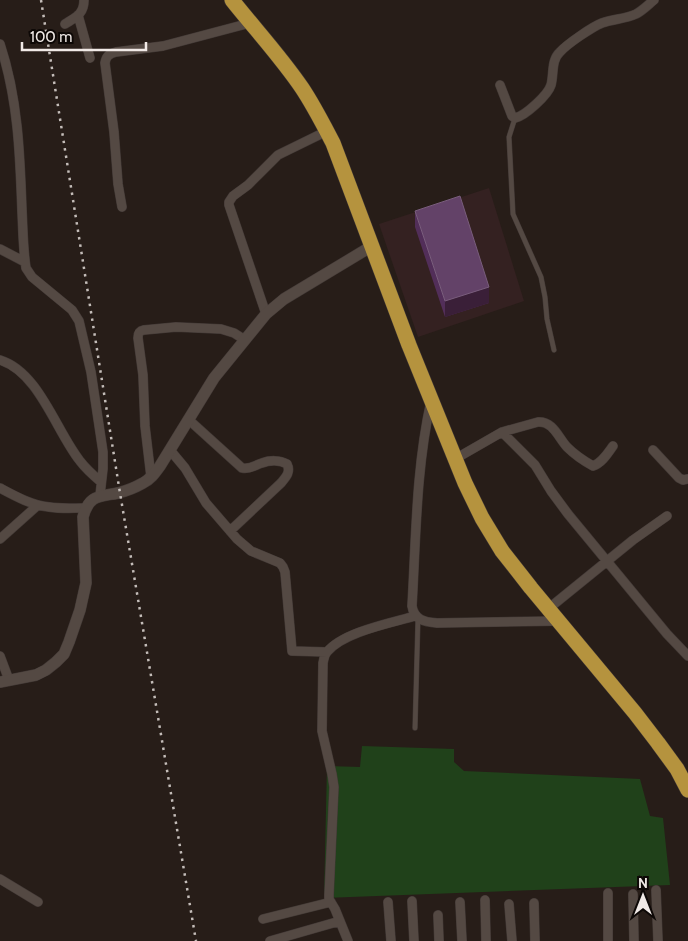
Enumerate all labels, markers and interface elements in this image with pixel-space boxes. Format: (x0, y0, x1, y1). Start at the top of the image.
scale bar (22, 20, 146, 52)
text: 100 m (30, 28, 72, 46)
north arrow (618, 871, 668, 921)
text: N (638, 874, 648, 892)

